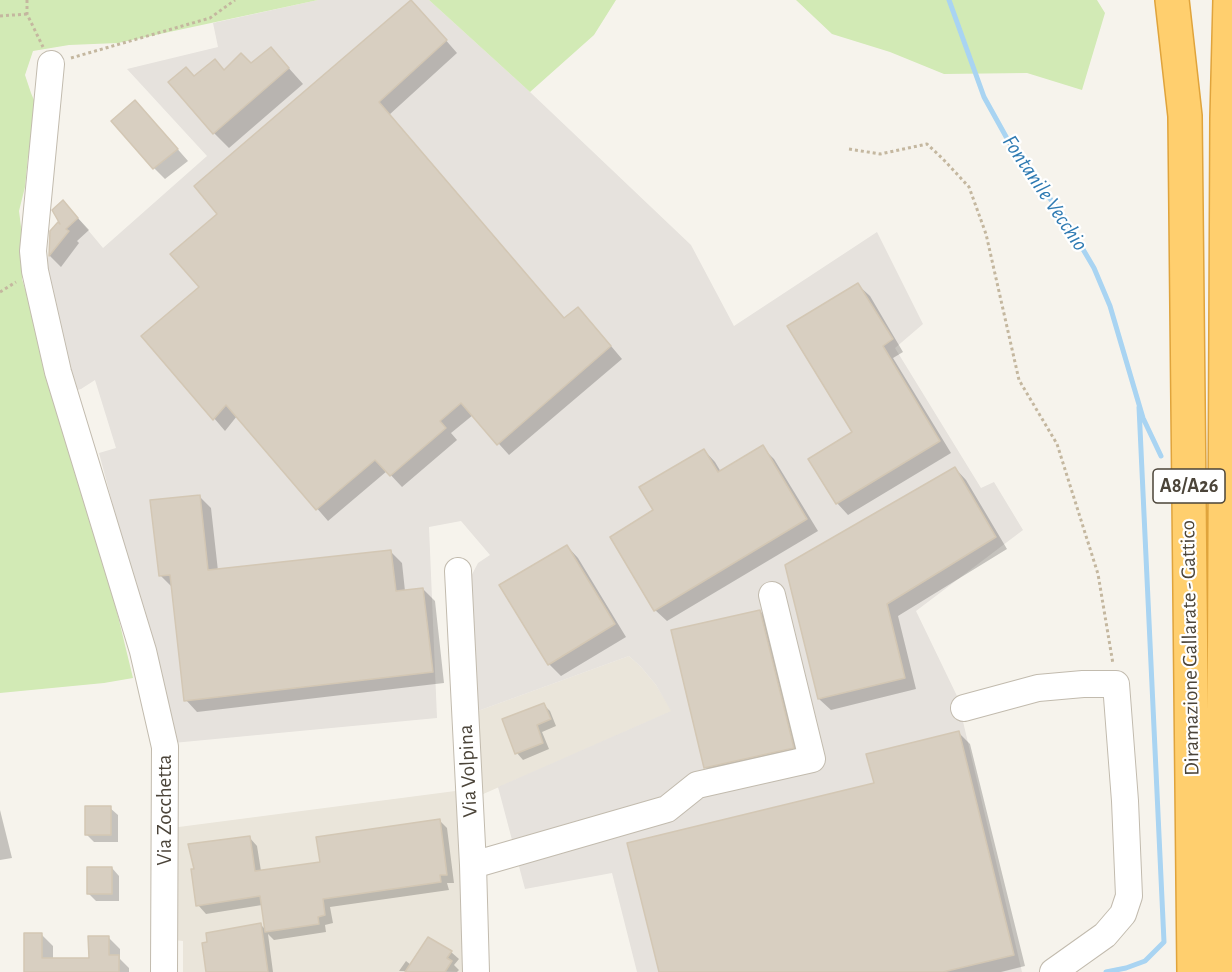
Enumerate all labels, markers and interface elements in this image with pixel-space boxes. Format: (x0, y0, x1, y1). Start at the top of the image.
water label: Fontanile Vecchio (997, 130, 1093, 256)
road number: A8/A26 (1153, 469, 1225, 503)
street label: Diramazione Gallarate - Gattico (1175, 520, 1205, 776)
street label: Via Volpina (453, 724, 483, 818)
street label: Via Zocchetta (152, 755, 178, 865)

